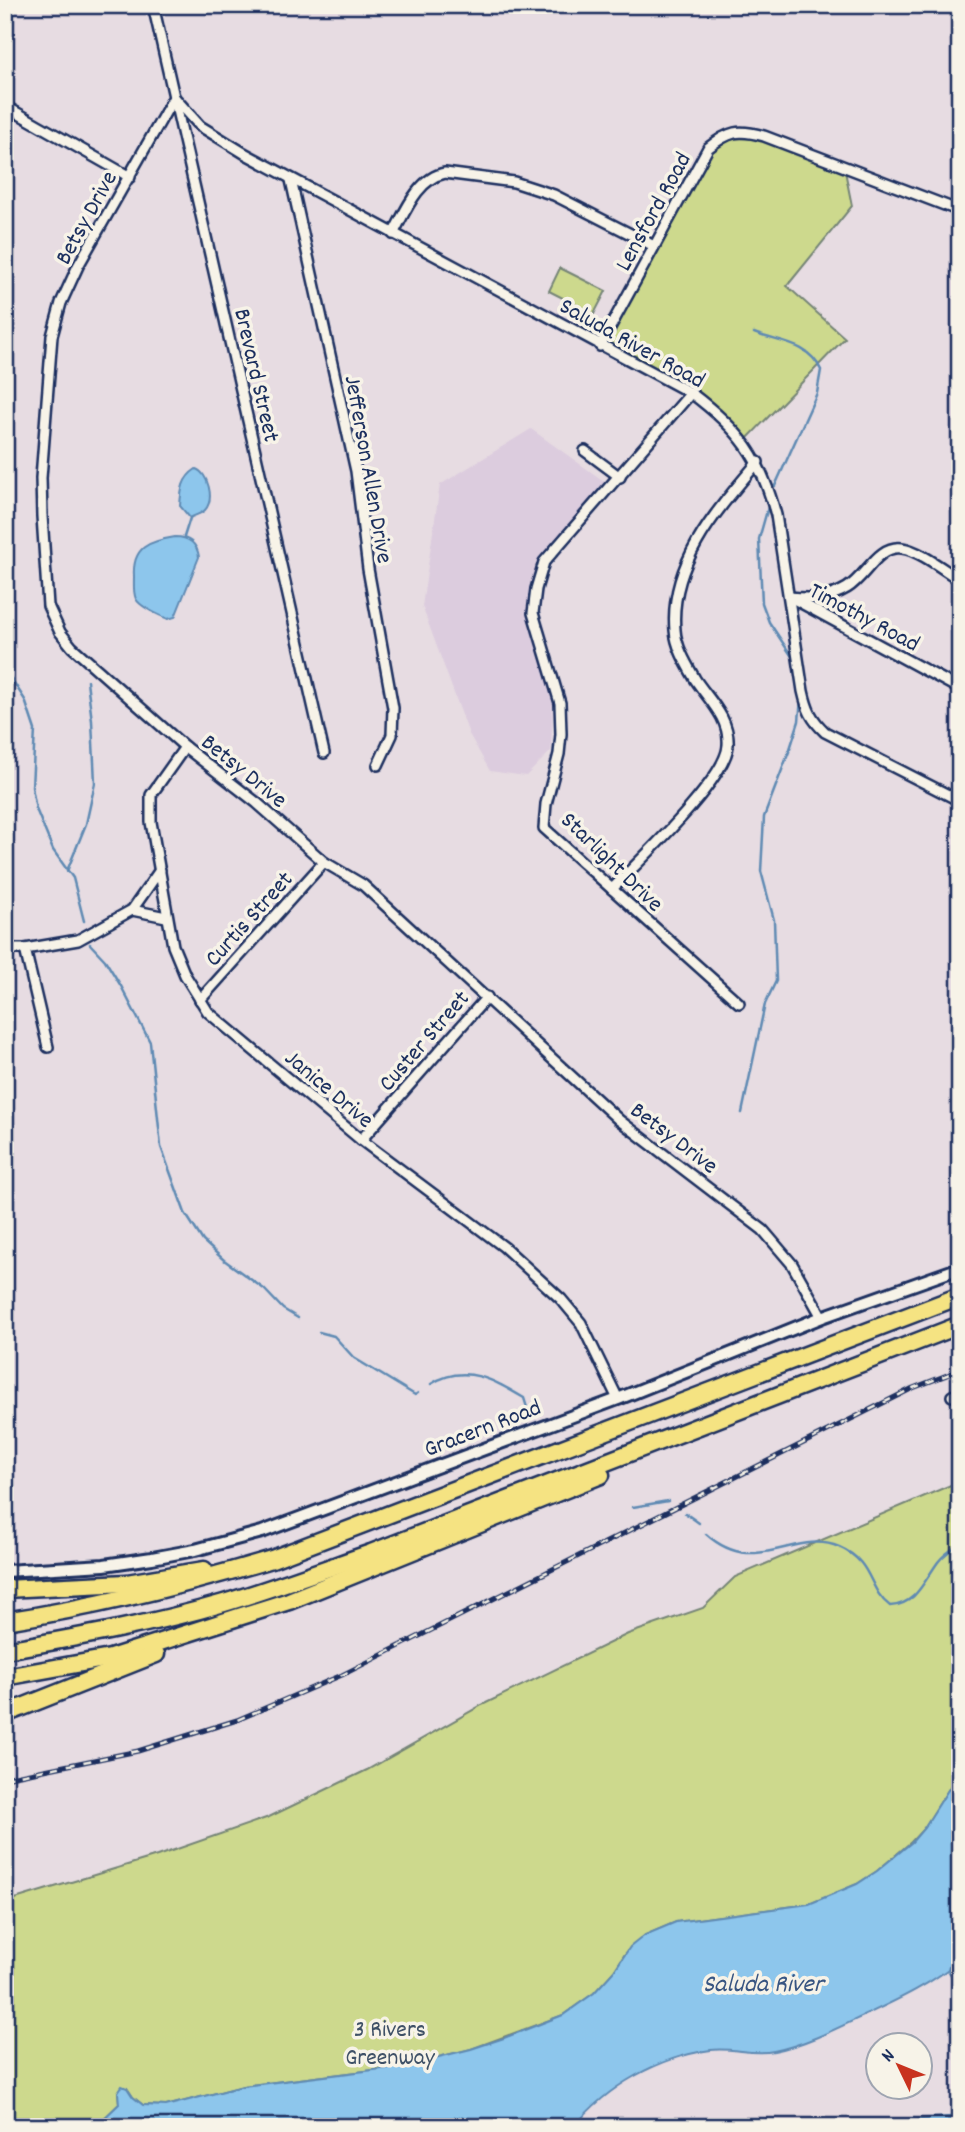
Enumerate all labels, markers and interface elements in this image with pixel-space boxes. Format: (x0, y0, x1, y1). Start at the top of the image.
street label: Lensford Road (608, 147, 701, 278)
street label: Betsy Drive (48, 165, 127, 271)
street label: Saluda River Road (553, 291, 711, 399)
street label: Brevard Street (223, 306, 287, 446)
street label: Jefferson Allen Drive (334, 373, 400, 566)
street label: Timothy Road (802, 575, 925, 662)
street label: Betsy Drive (193, 727, 294, 818)
street label: Starlight Drive (552, 805, 670, 921)
street label: Curtis Street (198, 865, 303, 975)
street label: Custer Street (372, 984, 479, 1100)
street label: Janice Drive (276, 1043, 380, 1138)
street label: Betsy Drive (622, 1095, 724, 1184)
street label: Gracern Road (420, 1392, 547, 1468)
water label: Saluda River (703, 1967, 827, 2004)
park label: 3 Rivers Greenway (345, 2014, 436, 2076)
north arrow (864, 2030, 934, 2100)
text: N (876, 2044, 902, 2069)

